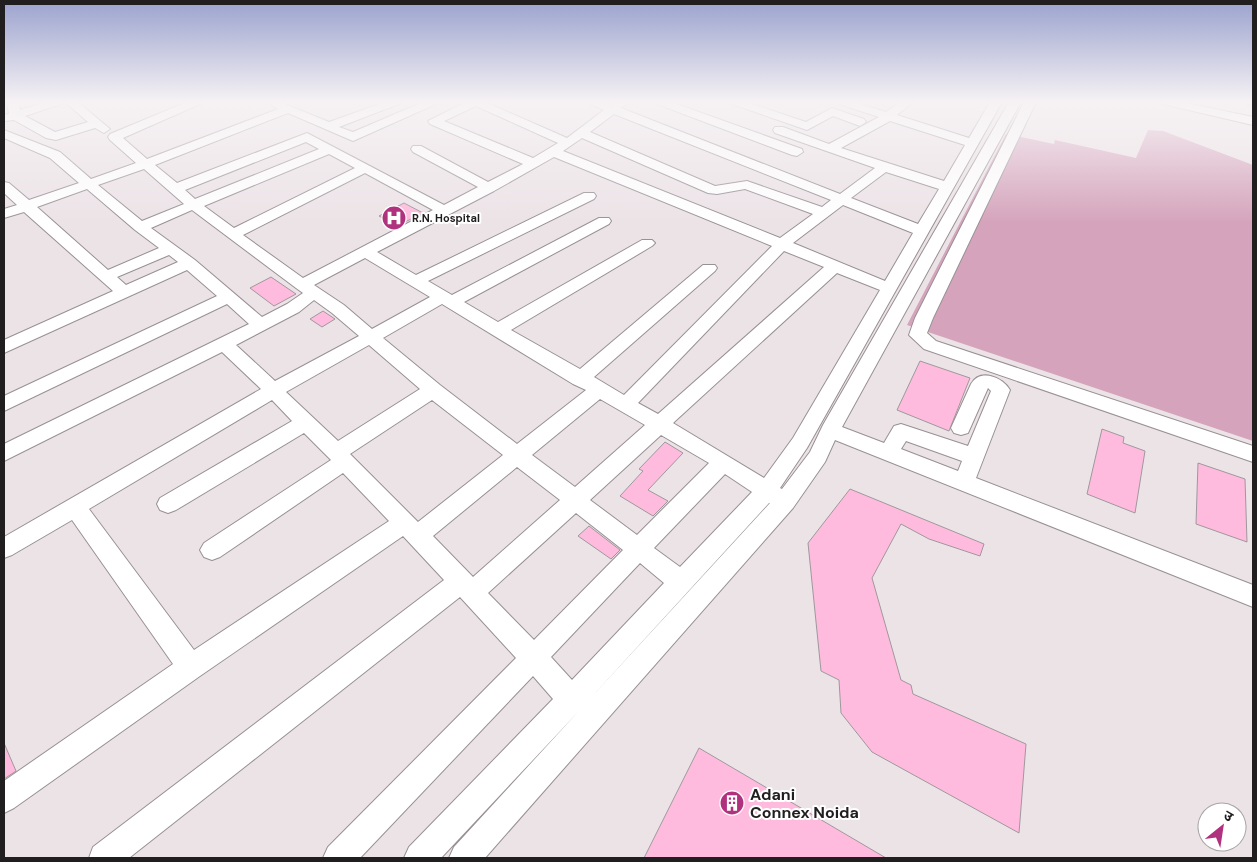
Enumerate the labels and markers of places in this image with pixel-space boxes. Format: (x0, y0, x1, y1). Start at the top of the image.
hospital icon: R.N. Hospital (381, 205, 407, 231)
place label: R.N. Hospital (412, 211, 480, 225)
place label: Adani Connex Noida (750, 784, 859, 823)
building icon: Adani Connex Noida (719, 790, 745, 816)

